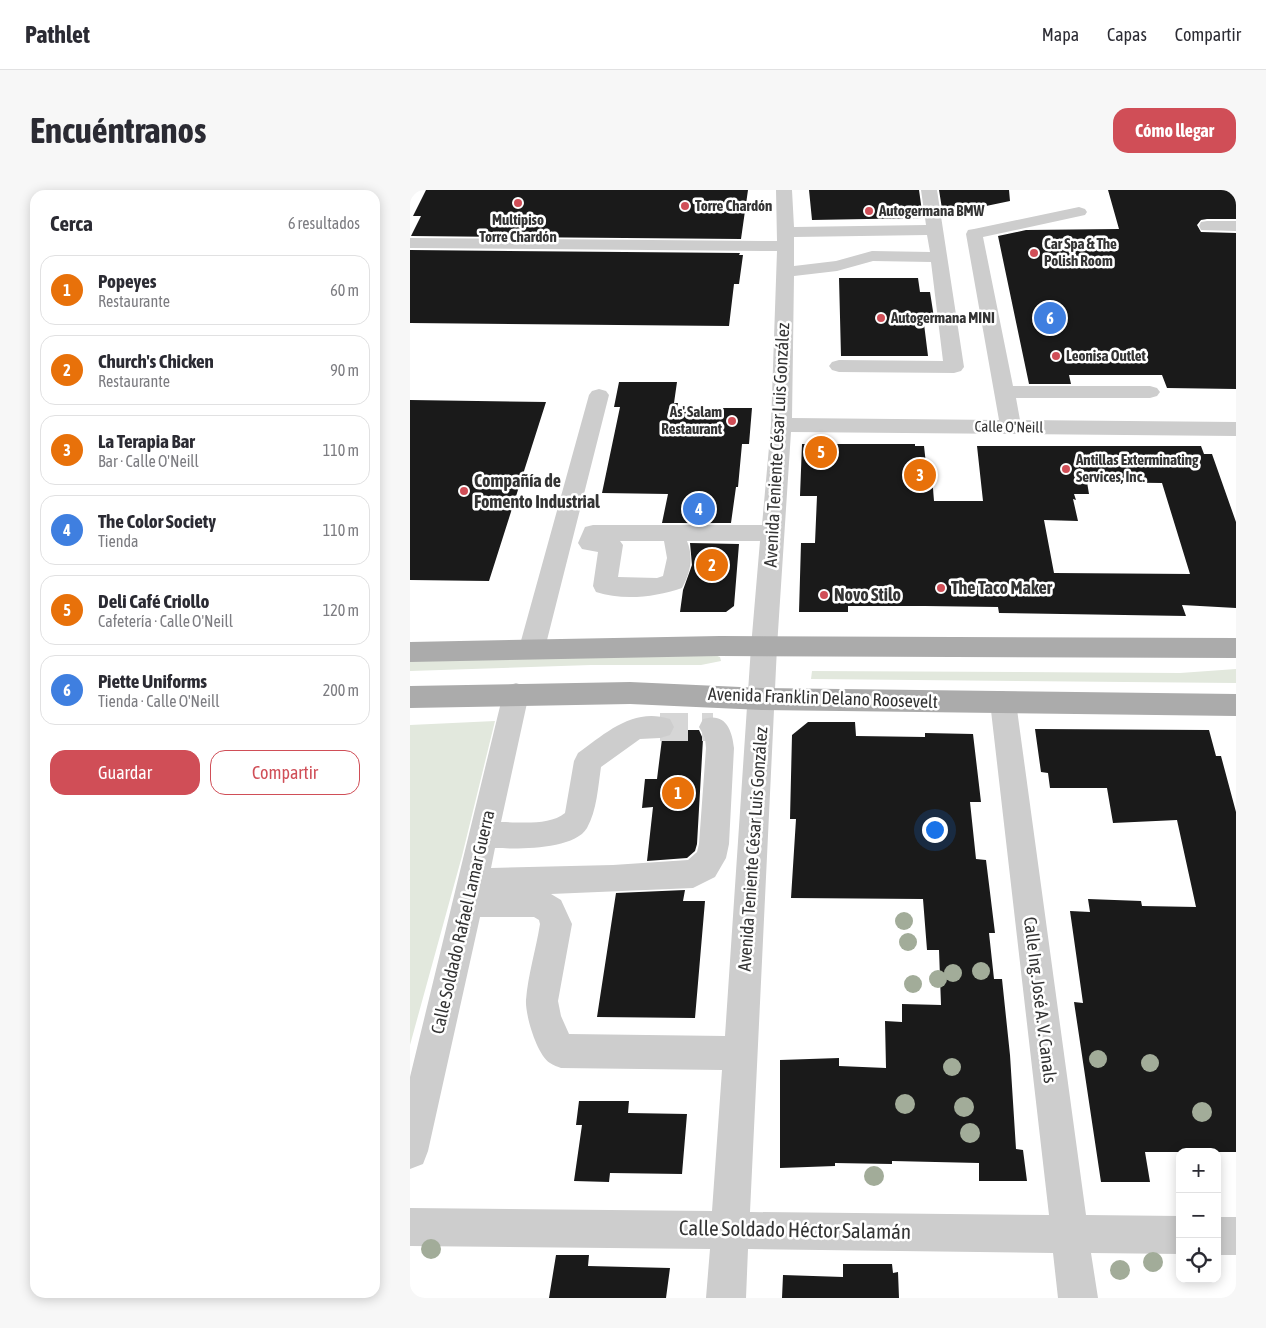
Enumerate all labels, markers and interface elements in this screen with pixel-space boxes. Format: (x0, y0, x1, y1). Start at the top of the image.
text: Pathlet (25, 21, 90, 48)
text: Mapa (1042, 24, 1079, 45)
text: Capas (1107, 24, 1147, 45)
text: Compartir (1175, 24, 1241, 45)
button: Cómo llegar (1113, 108, 1236, 153)
text: Encuéntranos (30, 110, 206, 150)
marker: Multipiso Torre Chardón (512, 197, 524, 209)
place label: Torre Chardón (695, 197, 772, 214)
marker: Torre Chardón (679, 200, 691, 212)
place label: Autogermana BMW (878, 202, 984, 219)
marker: Autogermana BMW (863, 205, 875, 217)
text: Cerca (50, 211, 93, 235)
place label: Multipiso Torre Chardón (479, 211, 557, 245)
text: 6 resultados (288, 214, 360, 232)
place label: Car Spa & The Polish Room (1044, 235, 1117, 269)
marker: Car Spa & The Polish Room (1028, 247, 1040, 259)
text: Popeyes (98, 270, 156, 292)
text: 1 (63, 281, 71, 299)
text: 60 m (330, 281, 359, 299)
text: Restaurante (98, 292, 170, 310)
pin: 6 (1034, 299, 1066, 337)
place label: Autogermana MINI (890, 309, 995, 326)
marker: Autogermana MINI (875, 312, 887, 324)
street label: Avenida Teniente César Luis González (760, 322, 793, 568)
place label: Leonisa Outlet (1066, 347, 1147, 364)
text: Church's Chicken (98, 350, 214, 372)
marker: Leonisa Outlet (1050, 350, 1062, 362)
text: 2 (63, 361, 71, 379)
text: 90 m (330, 361, 359, 379)
text: Restaurante (98, 372, 170, 390)
place label: As' Salam Restaurant (661, 403, 723, 437)
marker: As' Salam Restaurant (726, 415, 738, 427)
street label: Calle O'Neill (975, 417, 1044, 436)
text: La Terapia Bar (98, 430, 195, 452)
pin: 5 (805, 433, 837, 471)
text: 3 (63, 441, 71, 459)
text: 110 m (323, 441, 359, 459)
place label: Antillas Exterminating Services, Inc. (1075, 451, 1199, 485)
text: Bar · Calle O'Neill (98, 452, 199, 470)
pin: 3 (904, 456, 936, 494)
marker: Antillas Exterminating Services, Inc. (1060, 463, 1072, 475)
place label: Compañía de Fomento Industrial (474, 470, 600, 512)
marker: Compañía de Fomento Industrial (458, 485, 470, 497)
pin: 4 (683, 490, 715, 528)
text: The Color Society (98, 510, 216, 532)
text: 4 (63, 521, 71, 539)
text: 110 m (323, 521, 359, 539)
text: Tienda (98, 532, 138, 550)
pin: 2 (696, 546, 728, 584)
place label: The Taco Maker (951, 577, 1053, 598)
marker: The Taco Maker (935, 582, 947, 594)
place label: Novo Stilo (834, 584, 901, 605)
marker: Novo Stilo (818, 589, 830, 601)
text: Deli Café Criollo (98, 590, 209, 612)
text: 5 (63, 601, 71, 619)
text: 120 m (323, 601, 359, 619)
text: Cafetería · Calle O'Neill (98, 612, 233, 630)
text: Piette Uniforms (98, 670, 207, 692)
text: 6 (63, 681, 71, 699)
text: 200 m (323, 681, 359, 699)
street label: Avenida Franklin Delano Roosevelt (708, 683, 938, 712)
text: Tienda · Calle O'Neill (98, 692, 220, 710)
street label: Avenida Teniente César Luis González (733, 725, 772, 972)
button: Guardar (50, 750, 200, 795)
button: Compartir (210, 750, 360, 795)
pin: 1 (662, 774, 694, 812)
street label: Calle Soldado Rafael Lamar Guerra (427, 808, 499, 1036)
your location (922, 817, 948, 843)
street label: Calle Ing. José A. V. Canals (1020, 916, 1061, 1084)
map controls (1176, 1148, 1221, 1283)
button: + (1176, 1148, 1221, 1193)
button: − (1176, 1193, 1221, 1238)
street label: Calle Soldado Héctor Salamán (679, 1215, 911, 1243)
button: locate (1176, 1238, 1221, 1283)

